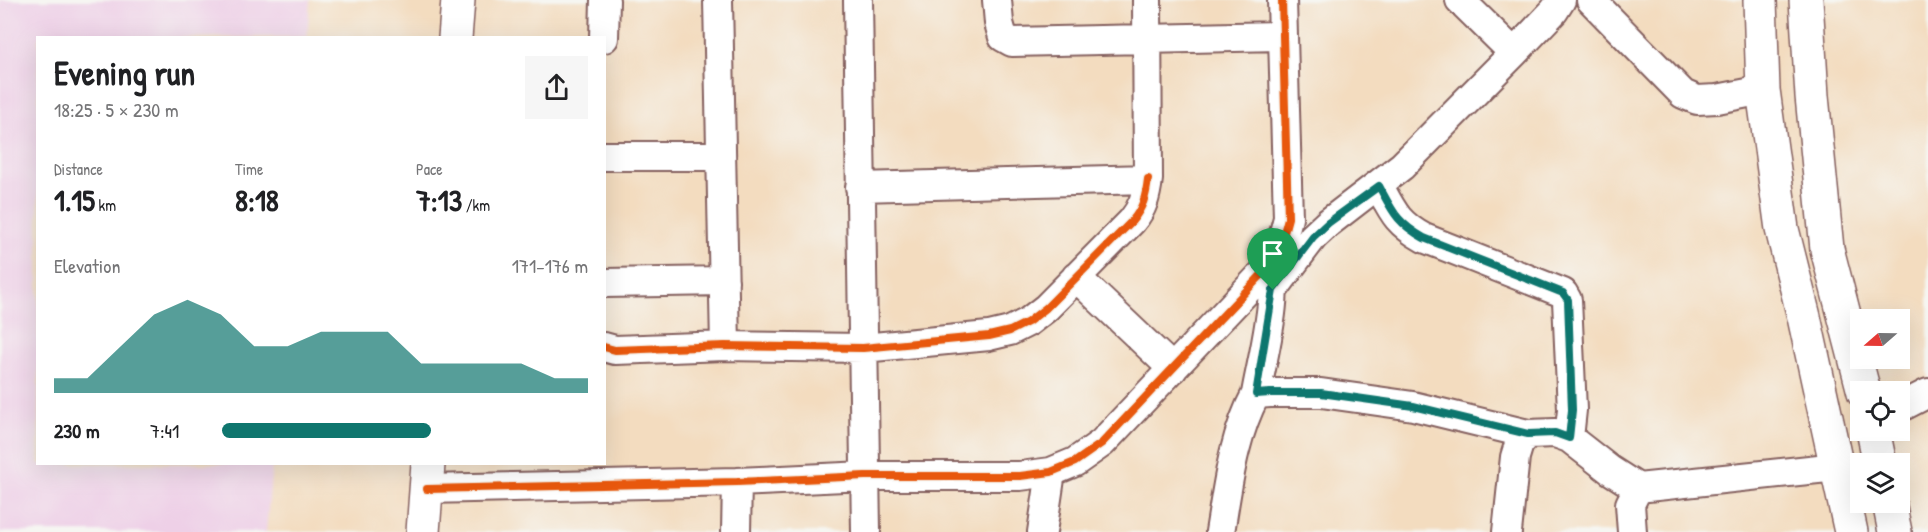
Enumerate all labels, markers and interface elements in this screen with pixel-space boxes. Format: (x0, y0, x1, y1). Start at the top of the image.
text: Evening run (54, 51, 195, 95)
button: share (525, 56, 588, 119)
text: 18:25 · 5 × 230 m (54, 96, 179, 123)
text: Distance (54, 158, 103, 180)
text: Time (235, 158, 263, 180)
text: Pace (416, 158, 443, 180)
text: 1.15 (54, 180, 95, 220)
text: 8:18 (235, 180, 279, 220)
text: 7:13 (416, 180, 462, 220)
text: km (95, 194, 116, 216)
text: /km (462, 194, 490, 216)
pin (1247, 228, 1298, 290)
icon: arrive (1256, 237, 1289, 270)
text: Elevation (54, 252, 120, 279)
text: 171–176 m (512, 252, 588, 279)
north arrow (1850, 309, 1910, 369)
map controls (1850, 309, 1910, 513)
button: locate (1850, 381, 1910, 441)
text: 230 m (54, 417, 99, 444)
text: 7:41 (150, 417, 179, 444)
button: layers (1850, 453, 1910, 513)

